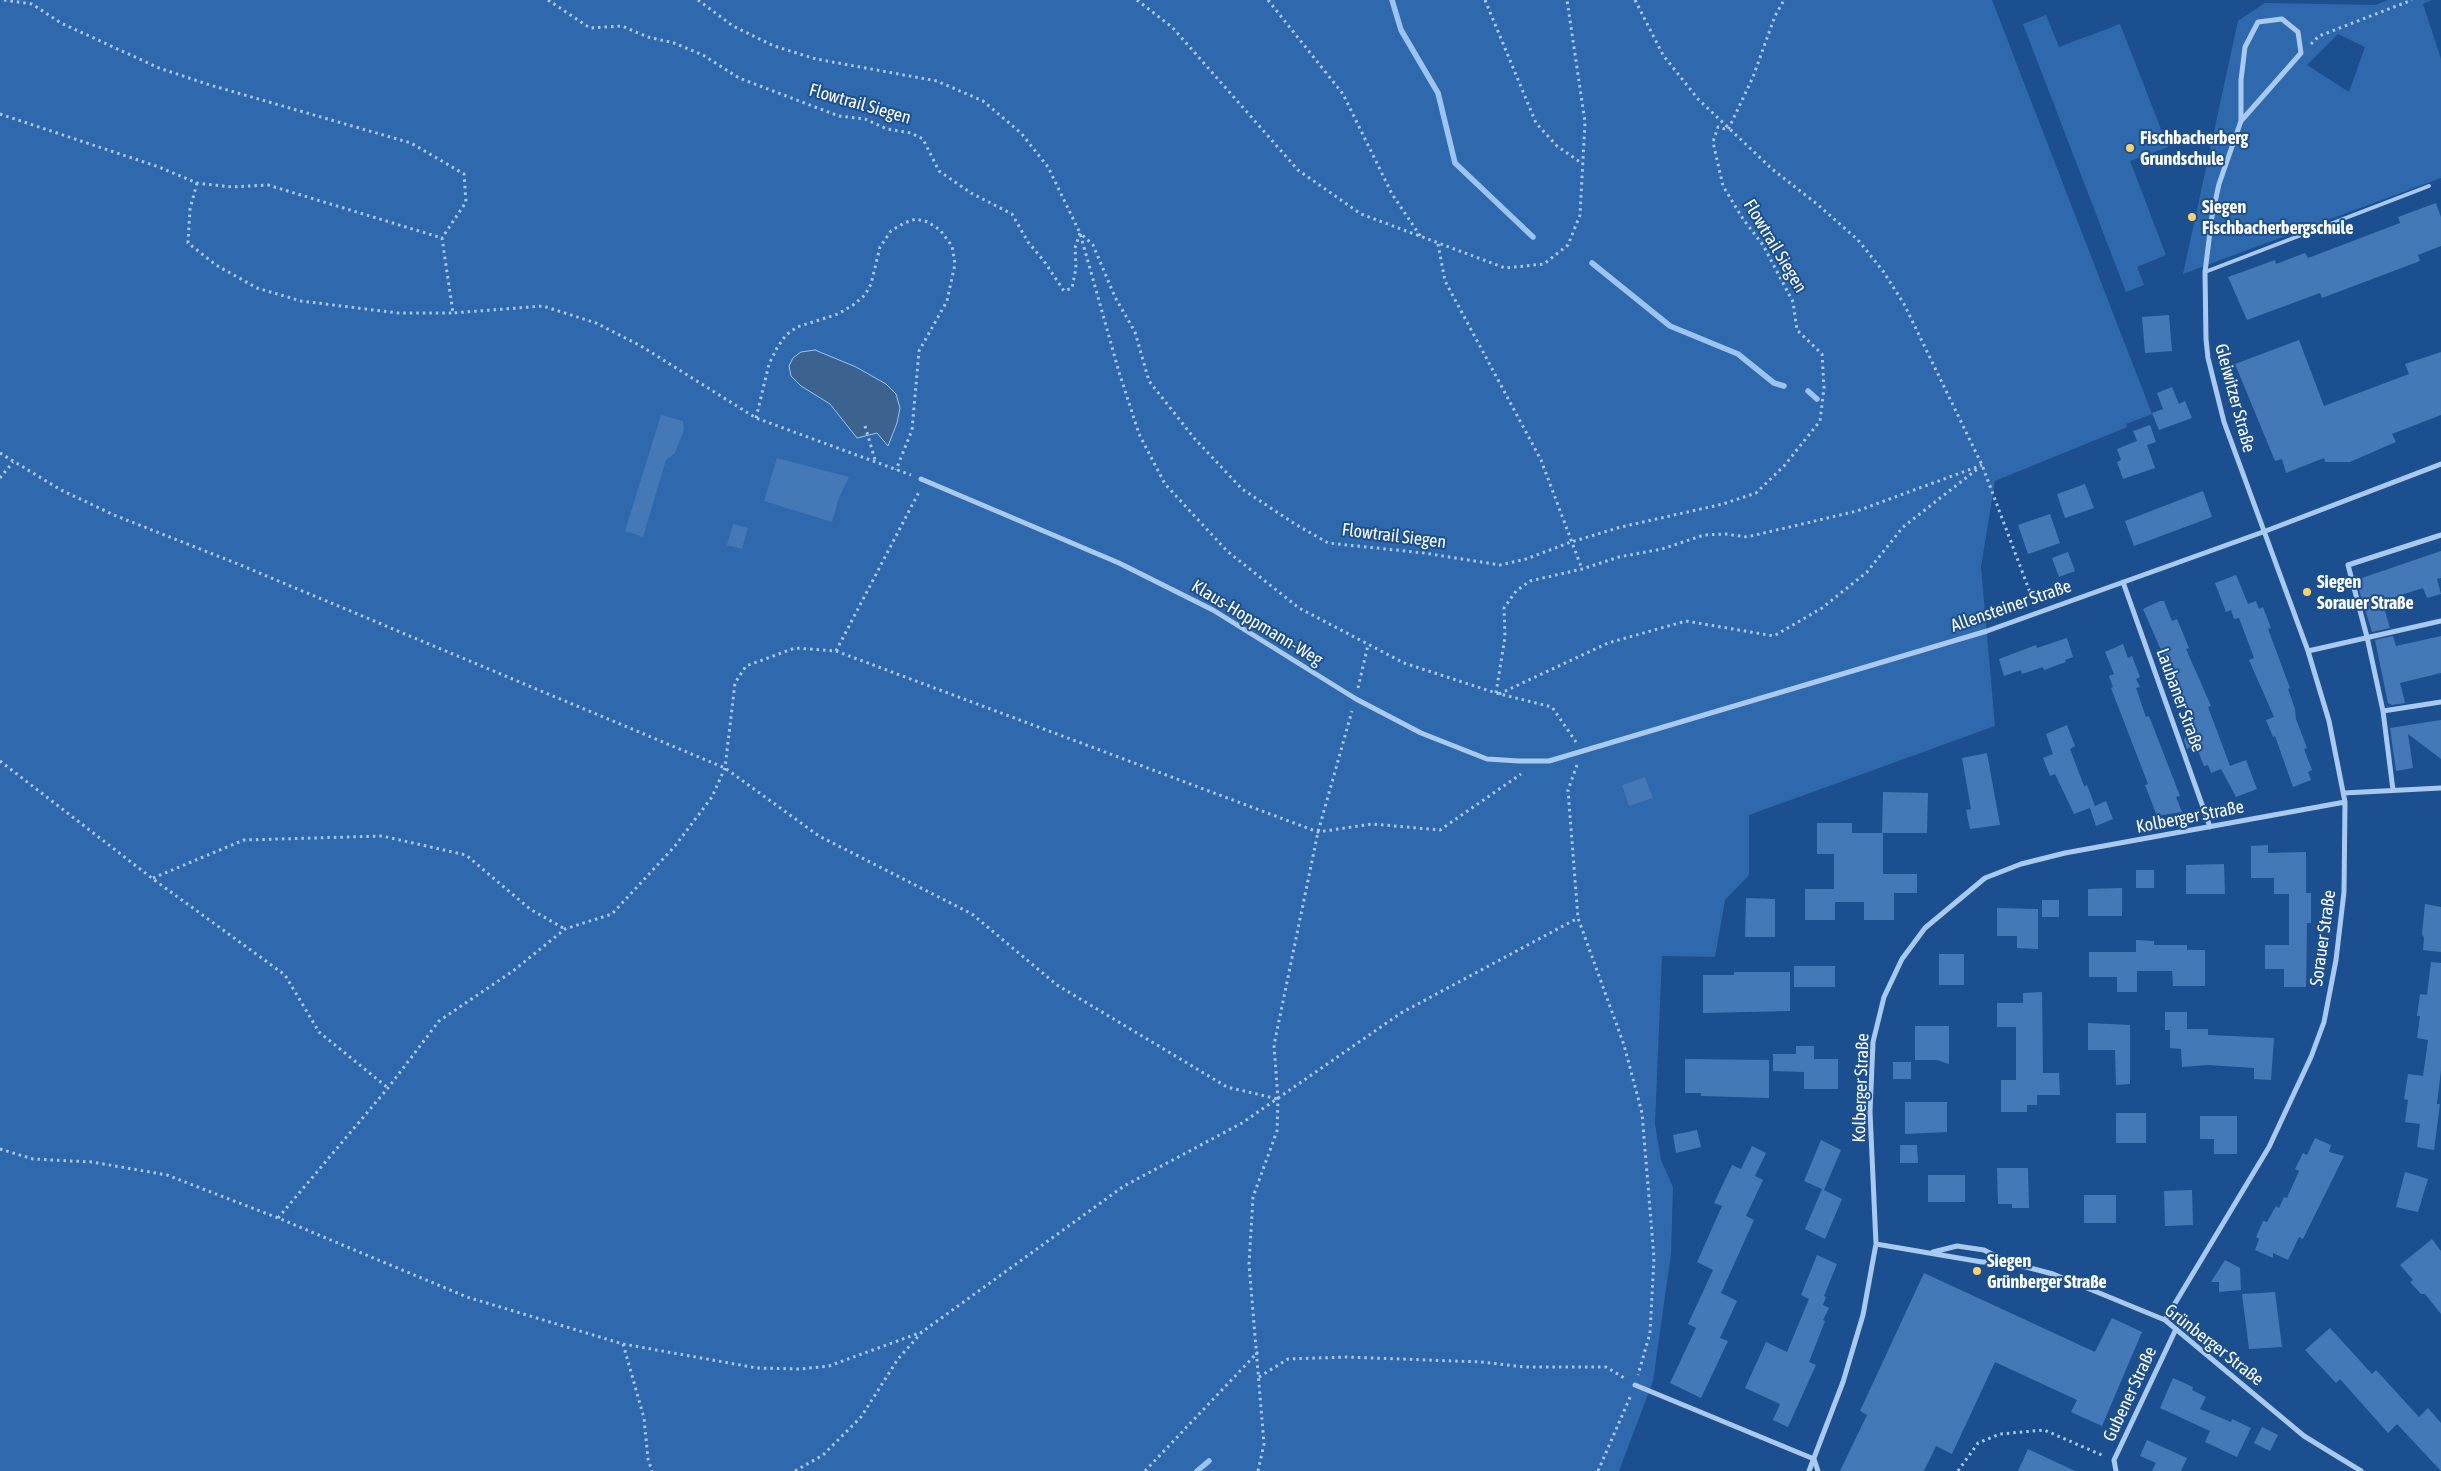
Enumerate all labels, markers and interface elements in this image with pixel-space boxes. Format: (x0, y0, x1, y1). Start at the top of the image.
street label: Flowtrail Siegen (807, 79, 913, 129)
place label: Fischbacherberg Grundschule (2140, 127, 2248, 170)
marker: Fischbacherberg Grundschule (2124, 142, 2136, 154)
street label: Flowtrail Siegen (1739, 195, 1811, 297)
place label: Siegen Fischbacherbergschule (2202, 196, 2353, 238)
marker: Siegen Fischbacherbergschule (2186, 211, 2198, 223)
street label: Gleiwitzer Straße (2210, 341, 2260, 455)
street label: Flowtrail Siegen (1341, 519, 1447, 553)
place label: Siegen Sorauer Straße (2317, 571, 2414, 614)
street label: Klaus-Hoppmann-Weg (1187, 575, 1327, 671)
street label: Allensteiner Straße (1948, 575, 2074, 637)
marker: Siegen Sorauer Straße (2301, 586, 2313, 598)
street label: Laubaner Straße (2151, 645, 2209, 755)
street label: Kolberger Straße (2134, 796, 2246, 838)
street label: Sorauer Straße (2306, 889, 2340, 987)
street label: Kolberger Straße (1848, 1033, 1874, 1143)
place label: Siegen Grünberger Straße (1987, 1250, 2107, 1292)
marker: Siegen Grünberger Straße (1971, 1265, 1983, 1277)
street label: Grünberger Straße (2160, 1300, 2268, 1390)
street label: Gubener Straße (2099, 1343, 2161, 1445)

